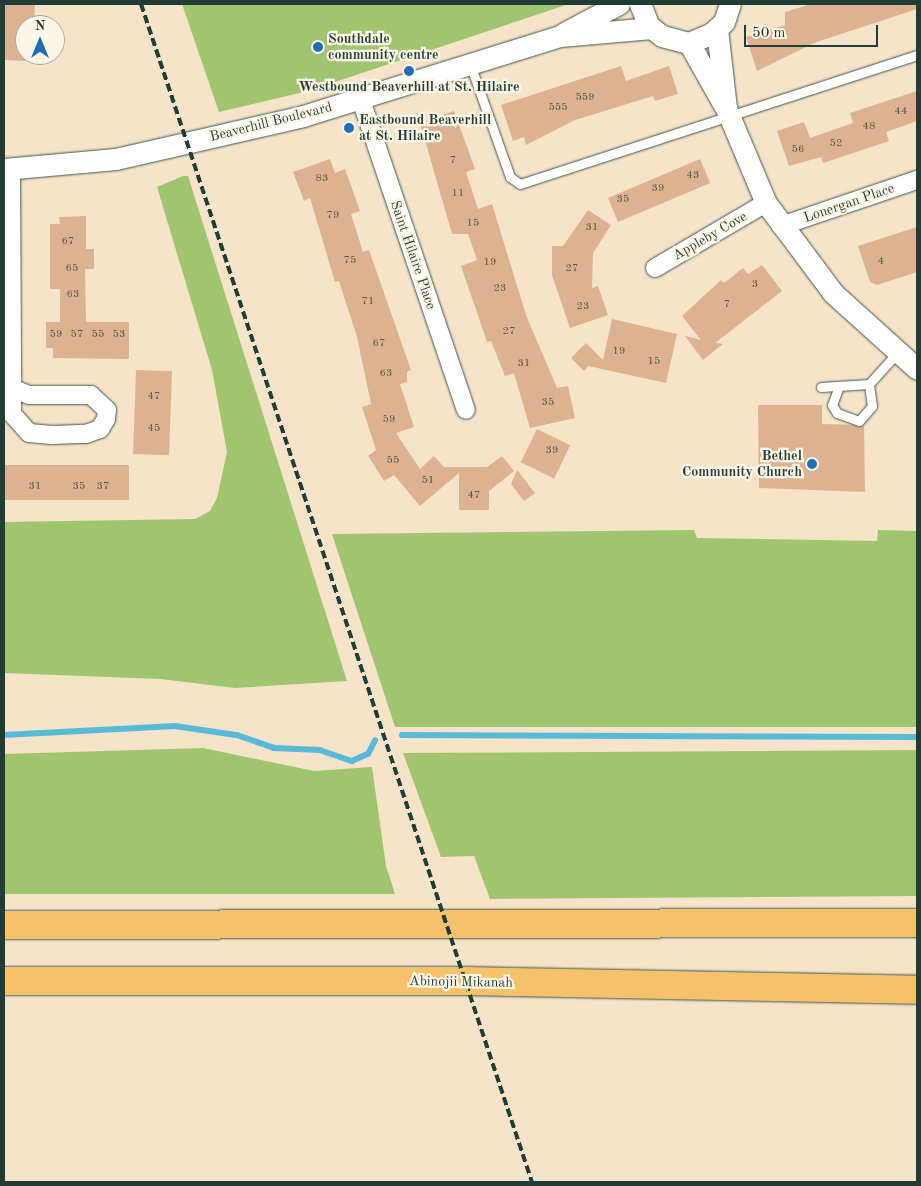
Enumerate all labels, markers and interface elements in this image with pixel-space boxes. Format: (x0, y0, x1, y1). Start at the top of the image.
north arrow (15, 15, 65, 65)
scale bar (746, 15, 880, 47)
text: N (35, 19, 45, 33)
text: 50 m (752, 26, 786, 41)
place label: Southdale community centre (328, 31, 439, 64)
marker: Southdale community centre (312, 41, 324, 53)
marker: Westbound Beaverhill at St. Hilaire (403, 65, 415, 77)
place label: Westbound Beaverhill at St. Hilaire (298, 79, 520, 95)
house number: 559 (575, 91, 595, 105)
street label: Beaverhill Boulevard (208, 99, 334, 145)
house number: 555 (548, 101, 568, 115)
house number: 44 (895, 105, 907, 119)
place label: Eastbound Beaverhill at St. Hilaire (359, 112, 491, 144)
house number: 48 (863, 120, 875, 134)
marker: Eastbound Beaverhill at St. Hilaire (343, 122, 355, 134)
house number: 52 (830, 137, 842, 151)
house number: 56 (792, 143, 804, 157)
house number: 7 (450, 154, 456, 168)
house number: 43 (687, 169, 699, 183)
house number: 83 (316, 172, 328, 186)
street label: Lonergan Place (801, 180, 897, 226)
house number: 39 (652, 182, 664, 196)
house number: 11 (452, 187, 464, 201)
house number: 35 (617, 193, 629, 207)
street label: Saint Hilaire Place (387, 198, 439, 312)
street label: Appleby Cove (670, 208, 750, 264)
house number: 79 (327, 209, 339, 223)
house number: 15 (467, 217, 479, 231)
house number: 31 (586, 221, 598, 235)
house number: 67 (62, 235, 74, 249)
house number: 75 (344, 254, 356, 268)
house number: 4 (878, 255, 884, 269)
house number: 19 (484, 256, 496, 270)
house number: 65 (66, 262, 78, 276)
house number: 27 (566, 262, 578, 276)
house number: 3 (752, 278, 758, 292)
house number: 23 (494, 282, 506, 296)
house number: 63 (67, 288, 79, 302)
house number: 71 (362, 295, 374, 309)
house number: 7 (724, 298, 730, 312)
house number: 23 (577, 300, 589, 314)
house number: 27 (503, 325, 515, 339)
house number: 59 (50, 328, 62, 342)
house number: 57 (71, 328, 83, 342)
house number: 55 (92, 328, 104, 342)
house number: 53 (113, 328, 125, 342)
house number: 67 (373, 337, 385, 351)
house number: 19 (613, 345, 625, 359)
house number: 15 (648, 355, 660, 369)
house number: 31 (518, 357, 530, 371)
house number: 63 (380, 367, 392, 381)
house number: 47 (148, 390, 160, 404)
house number: 35 (542, 396, 554, 410)
house number: 59 (383, 413, 395, 427)
house number: 45 (148, 422, 160, 436)
house number: 39 (546, 444, 558, 458)
place label: Bethel Community Church (682, 448, 802, 481)
house number: 55 (387, 454, 399, 468)
marker: Bethel Community Church (806, 458, 818, 470)
house number: 51 (422, 474, 434, 488)
house number: 31 (29, 480, 41, 494)
house number: 35 (73, 480, 85, 494)
house number: 37 (97, 480, 109, 494)
house number: 47 (468, 489, 480, 503)
street label: Abinojii Mikanah (409, 973, 513, 991)

